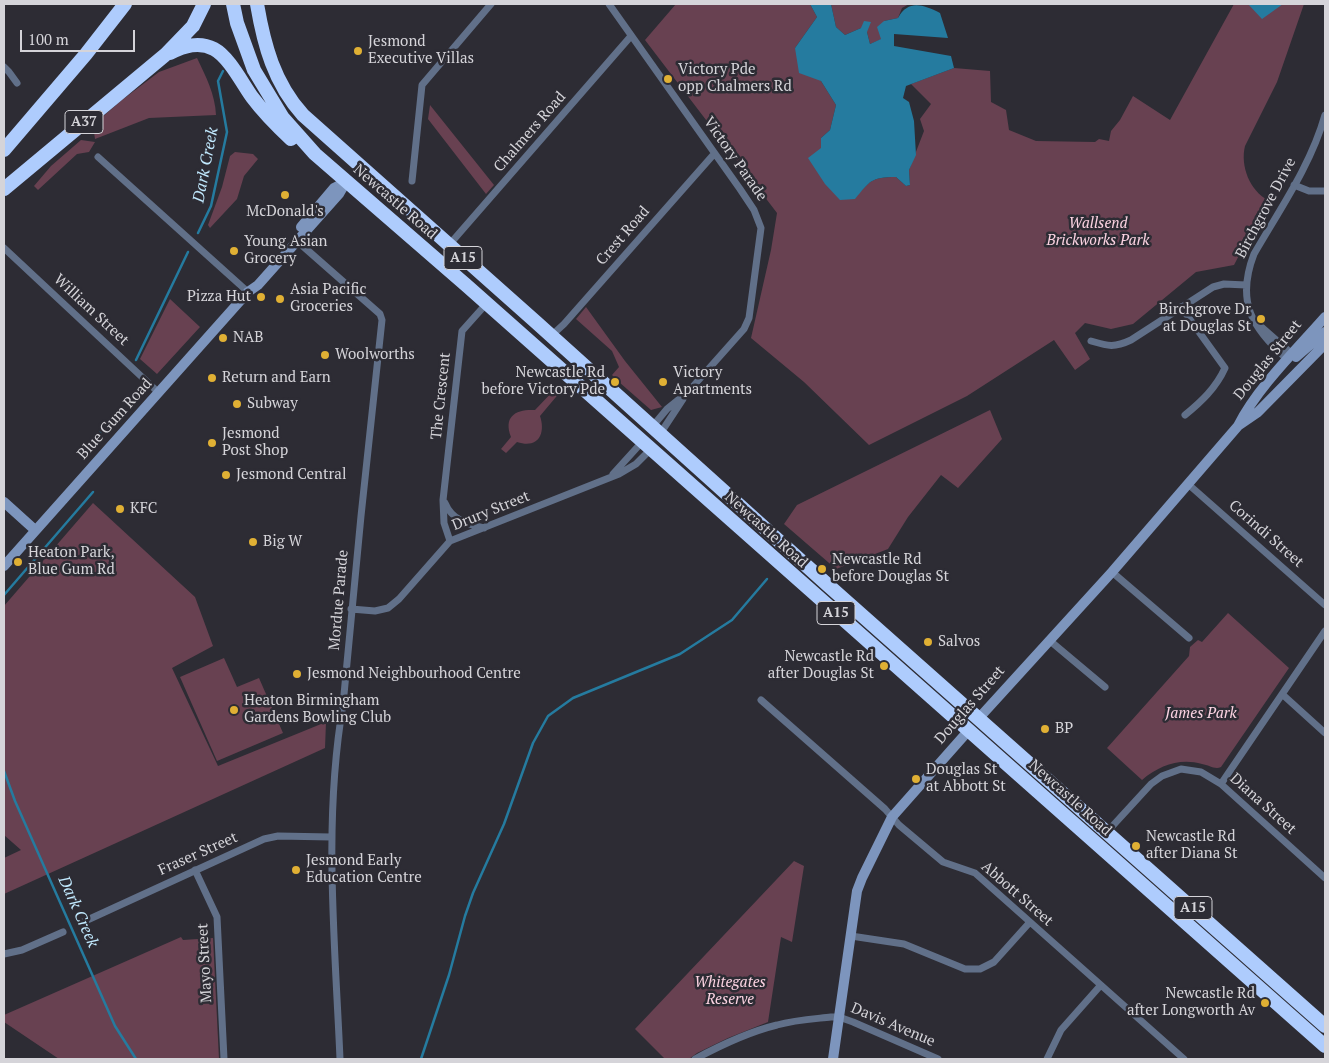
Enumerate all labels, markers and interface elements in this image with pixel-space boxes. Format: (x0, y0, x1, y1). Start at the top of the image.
scale bar (22, 20, 138, 52)
text: 100 m (28, 29, 69, 49)
place label: Jesmond Executive Villas (368, 33, 474, 68)
marker: Jesmond Executive Villas (352, 45, 364, 57)
place label: Victory Pde opp Chalmers Rd (678, 61, 792, 96)
marker: Victory Pde opp Chalmers Rd (662, 73, 674, 85)
street label: Chalmers Road (490, 88, 570, 176)
road number: A37 (65, 110, 103, 134)
street label: Victory Parade (699, 113, 771, 205)
water label: Dark Creek (189, 126, 223, 204)
street label: Birchgrove Drive (1232, 155, 1300, 261)
street label: Newcastle Road (349, 161, 441, 243)
marker: McDonald's (279, 189, 291, 201)
place label: McDonald's (246, 203, 324, 221)
street label: Crest Road (593, 203, 653, 269)
park label: Wallsend Brickworks Park (1046, 215, 1150, 250)
place label: Young Asian Grocery (244, 233, 327, 268)
marker: Young Asian Grocery (228, 245, 240, 257)
road number: A15 (444, 247, 482, 270)
street label: William Street (50, 271, 132, 349)
place label: Asia Pacific Groceries (290, 281, 366, 316)
place label: Pizza Hut (187, 288, 251, 306)
marker: Pizza Hut (255, 291, 267, 303)
marker: Asia Pacific Groceries (274, 293, 286, 305)
place label: Birchgrove Dr at Douglas St (1159, 301, 1251, 336)
marker: Birchgrove Dr at Douglas St (1255, 313, 1267, 325)
street label: Douglas Street (1230, 316, 1306, 404)
place label: NAB (233, 329, 263, 347)
marker: NAB (217, 332, 229, 344)
place label: Woolworths (335, 346, 415, 364)
marker: Woolworths (319, 349, 331, 361)
street label: The Crescent (427, 352, 455, 440)
place label: Newcastle Rd before Victory Pde (482, 364, 605, 399)
place label: Victory Apartments (673, 364, 752, 399)
place label: Return and Earn (222, 369, 331, 387)
marker: Return and Earn (206, 372, 218, 384)
street label: Blue Gum Road (74, 375, 156, 463)
marker: Newcastle Rd before Victory Pde (609, 376, 621, 388)
marker: Victory Apartments (657, 376, 669, 388)
place label: Subway (247, 395, 298, 413)
marker: Subway (231, 398, 243, 410)
place label: Jesmond Post Shop (222, 425, 288, 460)
marker: Jesmond Post Shop (206, 437, 218, 449)
place label: Jesmond Central (236, 466, 346, 484)
marker: Jesmond Central (220, 469, 232, 481)
street label: Drury Street (450, 487, 532, 535)
street label: Newcastle Road (721, 488, 811, 572)
street label: Corindi Street (1225, 497, 1307, 571)
place label: KFC (130, 500, 158, 518)
marker: KFC (114, 503, 126, 515)
place label: Big W (263, 533, 302, 551)
marker: Big W (247, 536, 259, 548)
place label: Heaton Park, Blue Gum Rd (28, 544, 115, 579)
street label: Mordue Parade (326, 549, 352, 651)
place label: Newcastle Rd before Douglas St (832, 551, 949, 586)
marker: Heaton Park, Blue Gum Rd (12, 556, 24, 568)
marker: Newcastle Rd before Douglas St (816, 563, 828, 575)
road number: A15 (817, 602, 855, 624)
place label: Salvos (938, 633, 980, 651)
marker: Salvos (922, 636, 934, 648)
place label: Newcastle Rd after Douglas St (768, 648, 874, 683)
marker: Newcastle Rd after Douglas St (878, 660, 890, 672)
street label: Douglas Street (931, 662, 1009, 748)
place label: Jesmond Neighbourhood Centre (307, 665, 521, 683)
marker: Jesmond Neighbourhood Centre (291, 668, 303, 680)
place label: Heaton Birmingham Gardens Bowling Club (244, 692, 391, 727)
marker: Heaton Birmingham Gardens Bowling Club (228, 704, 240, 716)
park label: James Park (1165, 705, 1237, 723)
place label: BP (1055, 720, 1073, 738)
marker: BP (1039, 723, 1051, 735)
street label: Newcastle Road (1025, 756, 1115, 840)
place label: Douglas St at Abbott St (926, 761, 1006, 796)
street label: Diana Street (1226, 770, 1300, 838)
marker: Douglas St at Abbott St (910, 773, 922, 785)
street label: Fraser Street (156, 828, 240, 880)
place label: Newcastle Rd after Diana St (1146, 828, 1237, 863)
marker: Newcastle Rd after Diana St (1130, 840, 1142, 852)
place label: Jesmond Early Education Centre (306, 852, 422, 887)
street label: Abbott Street (977, 858, 1057, 930)
marker: Jesmond Early Education Centre (290, 864, 302, 876)
water label: Dark Creek (54, 873, 102, 951)
road number: A15 (1174, 896, 1212, 920)
street label: Mayo Street (194, 923, 216, 1003)
park label: Whitegates Reserve (694, 974, 766, 1009)
place label: Newcastle Rd after Longworth Av (1127, 985, 1255, 1020)
marker: Newcastle Rd after Longworth Av (1259, 997, 1271, 1009)
street label: Davis Avenue (848, 999, 938, 1051)

